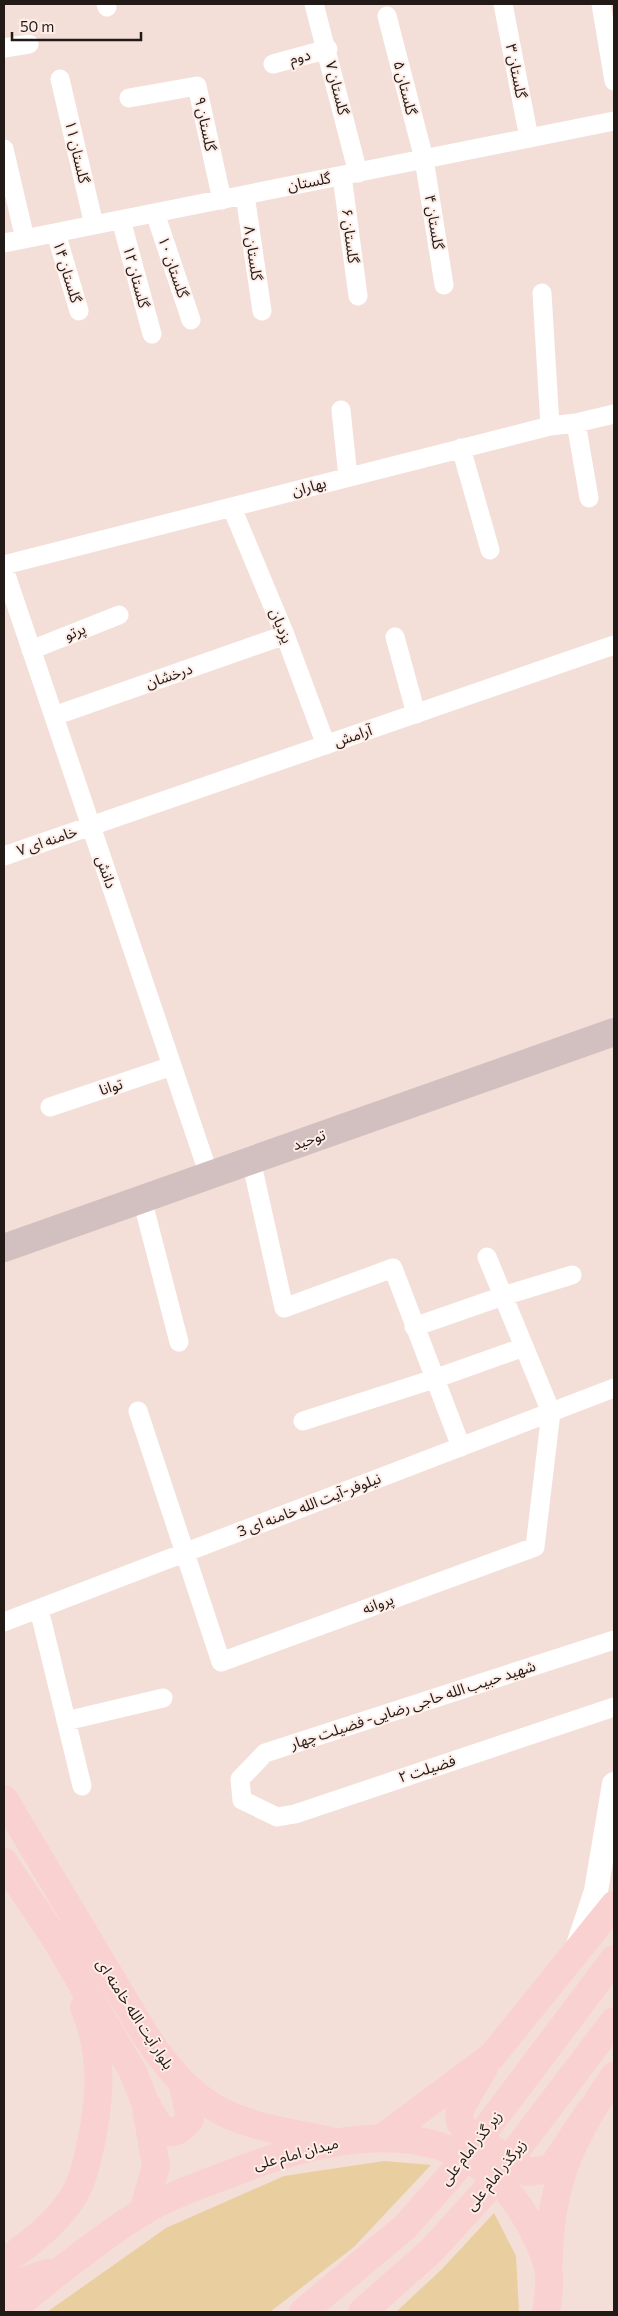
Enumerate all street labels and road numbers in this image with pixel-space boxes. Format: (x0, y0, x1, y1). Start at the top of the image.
street label: گلستان ۳ (502, 42, 531, 101)
street label: دوم (287, 45, 313, 70)
street label: گلستان ۷ (322, 59, 354, 118)
street label: گلستان ۵ (390, 59, 422, 118)
street label: گلستان ۹ (190, 95, 221, 154)
street label: گلستان ۱۱ (61, 119, 94, 186)
street label: گلستان (286, 168, 333, 195)
street label: گلستان ۴ (421, 193, 448, 251)
street label: گلستان ۶ (338, 207, 363, 265)
street label: گلستان ۸ (240, 224, 267, 282)
street label: گلستان ۱۰ (154, 234, 193, 301)
street label: گلستان ۱۴ (49, 239, 86, 306)
street label: گلستان ۱۲ (119, 244, 154, 311)
street label: بهاران (290, 473, 328, 500)
street label: یزدیان (266, 605, 297, 646)
street label: پرتو (61, 619, 89, 645)
street label: درخشان (143, 659, 195, 692)
street label: آرامش (331, 720, 375, 751)
street label: خامنه ای ۷ (14, 821, 80, 860)
street label: دانش (92, 853, 121, 891)
street label: توانا (97, 1074, 125, 1099)
street label: توحید (290, 1125, 328, 1154)
street label: نیلوفر-آیت الله خامنه ای 3 (234, 1468, 383, 1541)
street label: پروانه (360, 1589, 397, 1619)
street label: شهید حبیب الله حاجی رضایی- فضیلت چهار (287, 1656, 539, 1755)
street label: فضیلت ۲ (396, 1750, 458, 1786)
street label: بلوار آیت الله خامنه ای (93, 1955, 178, 2073)
street label: زیر گذر امام علی (435, 2106, 507, 2190)
street label: میدان امام علی (251, 2133, 341, 2176)
street label: زیرگذر امام علی (461, 2135, 532, 2216)

